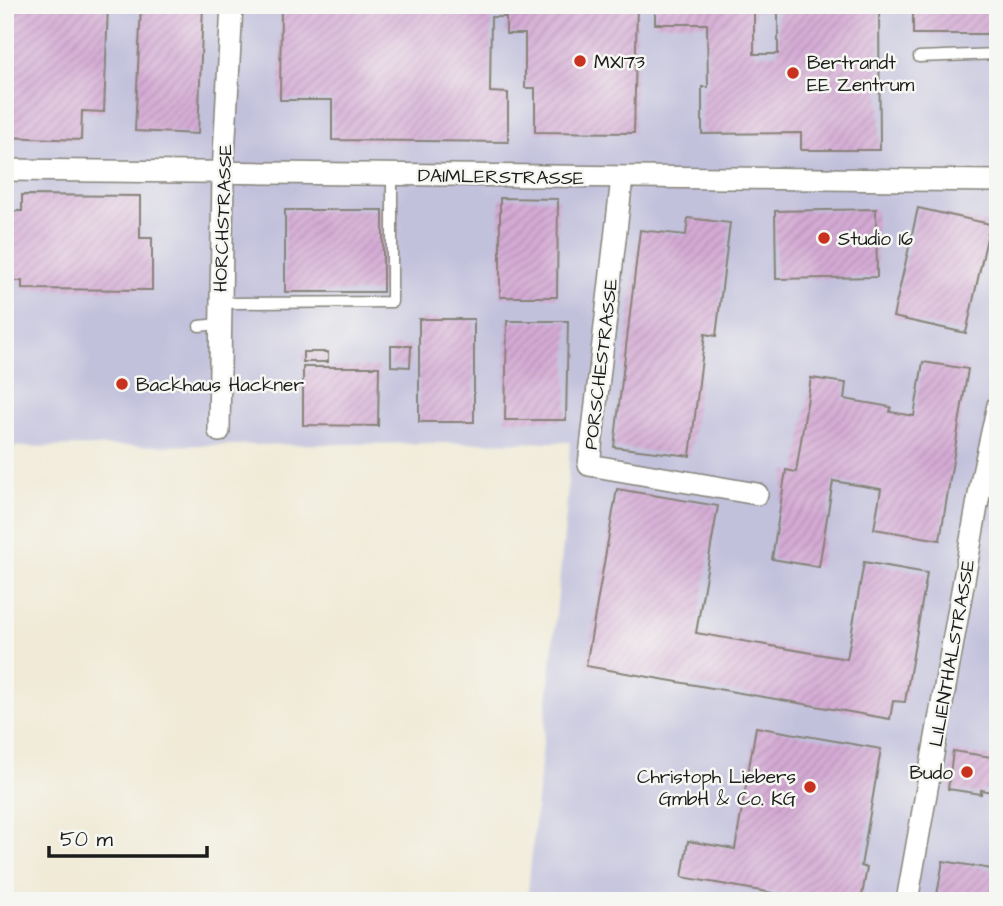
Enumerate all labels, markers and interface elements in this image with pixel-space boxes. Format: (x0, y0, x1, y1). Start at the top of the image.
place label: MX173 (594, 49, 645, 76)
place label: Bertrandt EE Zentrum (807, 50, 915, 99)
marker: MX173 (572, 53, 588, 69)
marker: Bertrandt EE Zentrum (785, 65, 801, 81)
street label: HORCHSTRASSE (207, 144, 240, 293)
street label: DAIMLERSTRASSE (418, 163, 584, 192)
place label: Studio 16 (838, 226, 913, 253)
marker: Studio 16 (816, 230, 832, 246)
street label: PORSCHESTRASSE (578, 277, 625, 451)
place label: Backhaus Hackner (136, 372, 304, 399)
marker: Backhaus Hackner (114, 376, 130, 392)
street label: LILIENTHALSTRASSE (923, 558, 982, 749)
place label: Budo (909, 760, 953, 787)
place label: Christoph Liebers GmbH & Co. KG (637, 764, 796, 813)
marker: Budo (959, 764, 975, 780)
marker: Christoph Liebers GmbH & Co. KG (802, 779, 818, 795)
scale bar (49, 815, 206, 859)
text: 50 m (60, 825, 114, 854)

